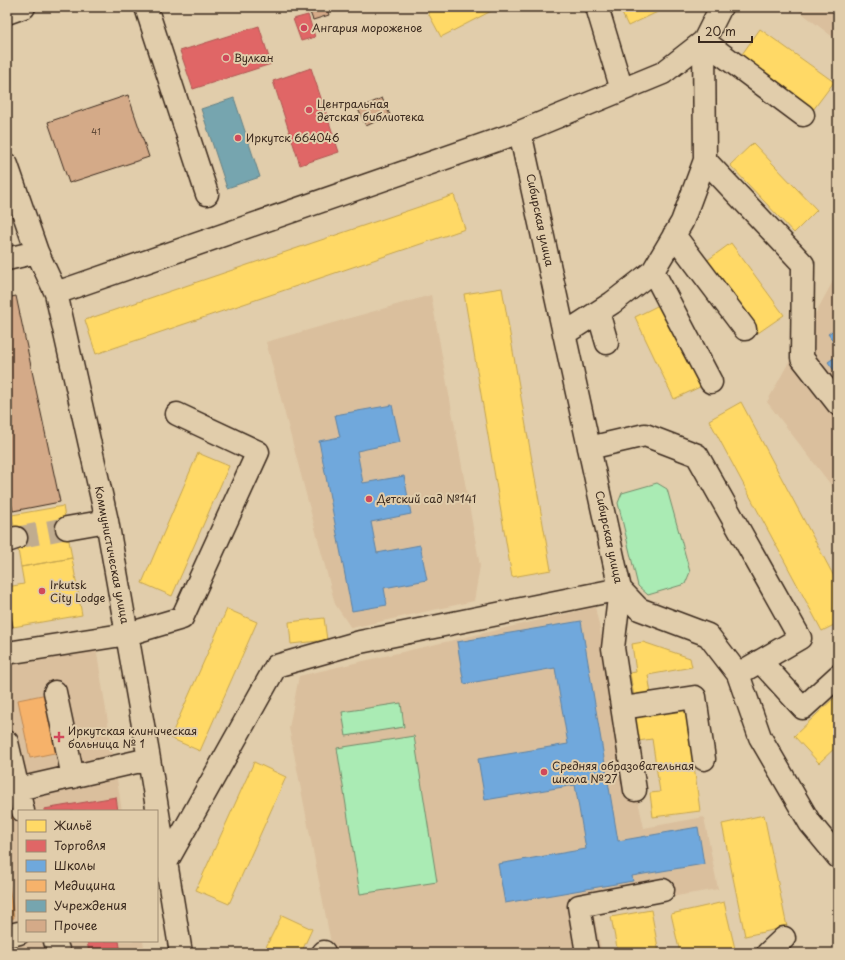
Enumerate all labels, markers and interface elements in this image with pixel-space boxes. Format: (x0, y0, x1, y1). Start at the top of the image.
scale bar (699, 18, 752, 44)
place label: Ангария мороженое (312, 19, 422, 36)
text: 20 m (705, 22, 736, 40)
marker: Ангария мороженое (299, 23, 309, 33)
place label: Вулкан (234, 49, 274, 66)
marker: Вулкан (221, 53, 231, 63)
place label: Центральная детская библиотека (317, 95, 424, 125)
marker: Центральная детская библиотека (304, 105, 314, 115)
house number: 41 (91, 124, 101, 138)
place label: Иркутск 664046 (246, 129, 340, 146)
marker: Иркутск 664046 (233, 133, 243, 143)
street label: Сибирская улица (522, 172, 559, 268)
street label: Коммунистическая улица (91, 485, 134, 625)
street label: Сибирская улица (591, 489, 628, 585)
place label: Детский сад №141 (376, 490, 476, 507)
marker: Детский сад №141 (364, 494, 374, 504)
place label: Irkutsk City Lodge (50, 576, 106, 606)
marker: Irkutsk City Lodge (37, 586, 47, 596)
place label: Иркутская клиническая больница № 1 (68, 722, 197, 752)
marker: Иркутская клиническая больница № 1 (53, 731, 65, 743)
place label: Средняя образовательная школа №27 (552, 757, 694, 787)
marker: Средняя образовательная школа №27 (539, 767, 549, 777)
legend (18, 810, 158, 942)
text: Жильё (53, 816, 92, 834)
text: Торговля (54, 836, 106, 854)
text: Школы (54, 856, 96, 874)
text: Медицина (54, 876, 116, 894)
text: Учреждения (54, 896, 127, 914)
text: Прочее (54, 916, 98, 934)

